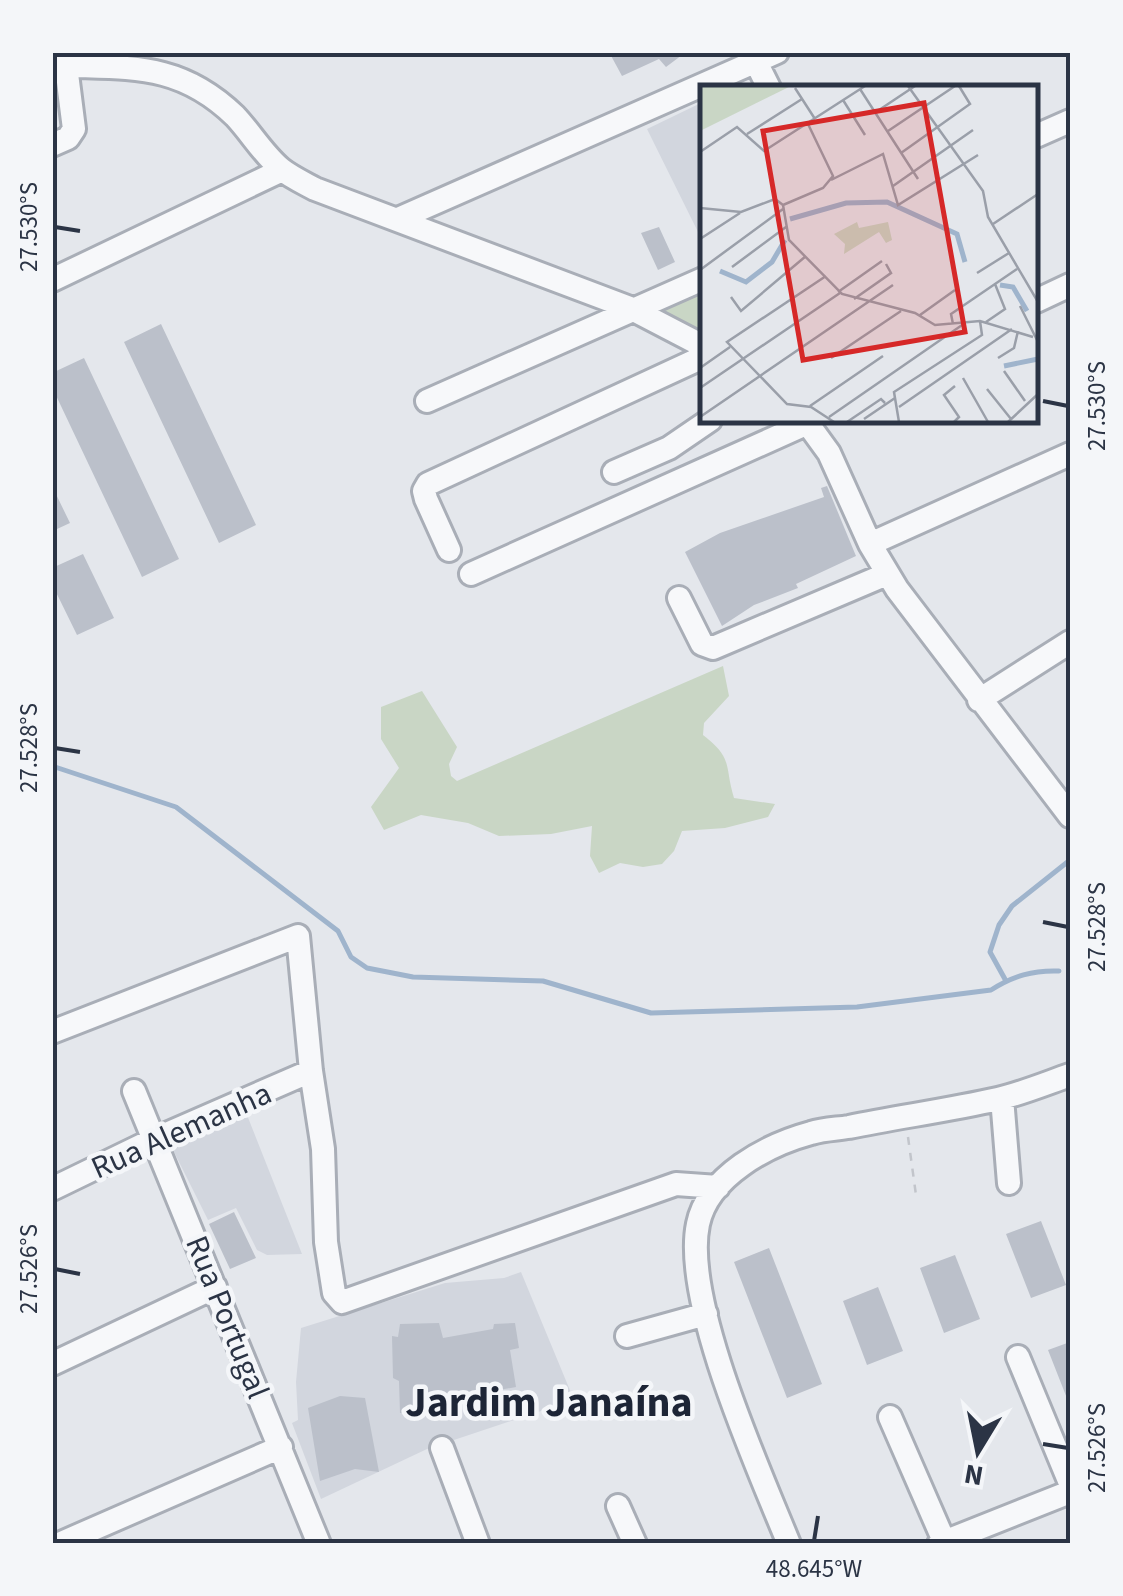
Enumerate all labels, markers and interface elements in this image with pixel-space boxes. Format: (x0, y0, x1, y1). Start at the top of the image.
inset map (700, 85, 1038, 422)
text: 27.530°S (11, 182, 47, 272)
text: 27.530°S (1079, 361, 1115, 451)
text: 27.528°S (11, 703, 47, 793)
text: 27.528°S (1079, 882, 1115, 972)
street label: Rua Alemanha (84, 1071, 279, 1191)
text: 27.526°S (11, 1224, 47, 1314)
street label: Rua Portugal (174, 1229, 281, 1406)
district label: Jardim Janaína (405, 1373, 693, 1433)
north arrow (928, 1401, 1028, 1501)
text: 27.526°S (1079, 1403, 1115, 1493)
text: N (961, 1453, 986, 1496)
text: 48.645°W (766, 1551, 862, 1587)

